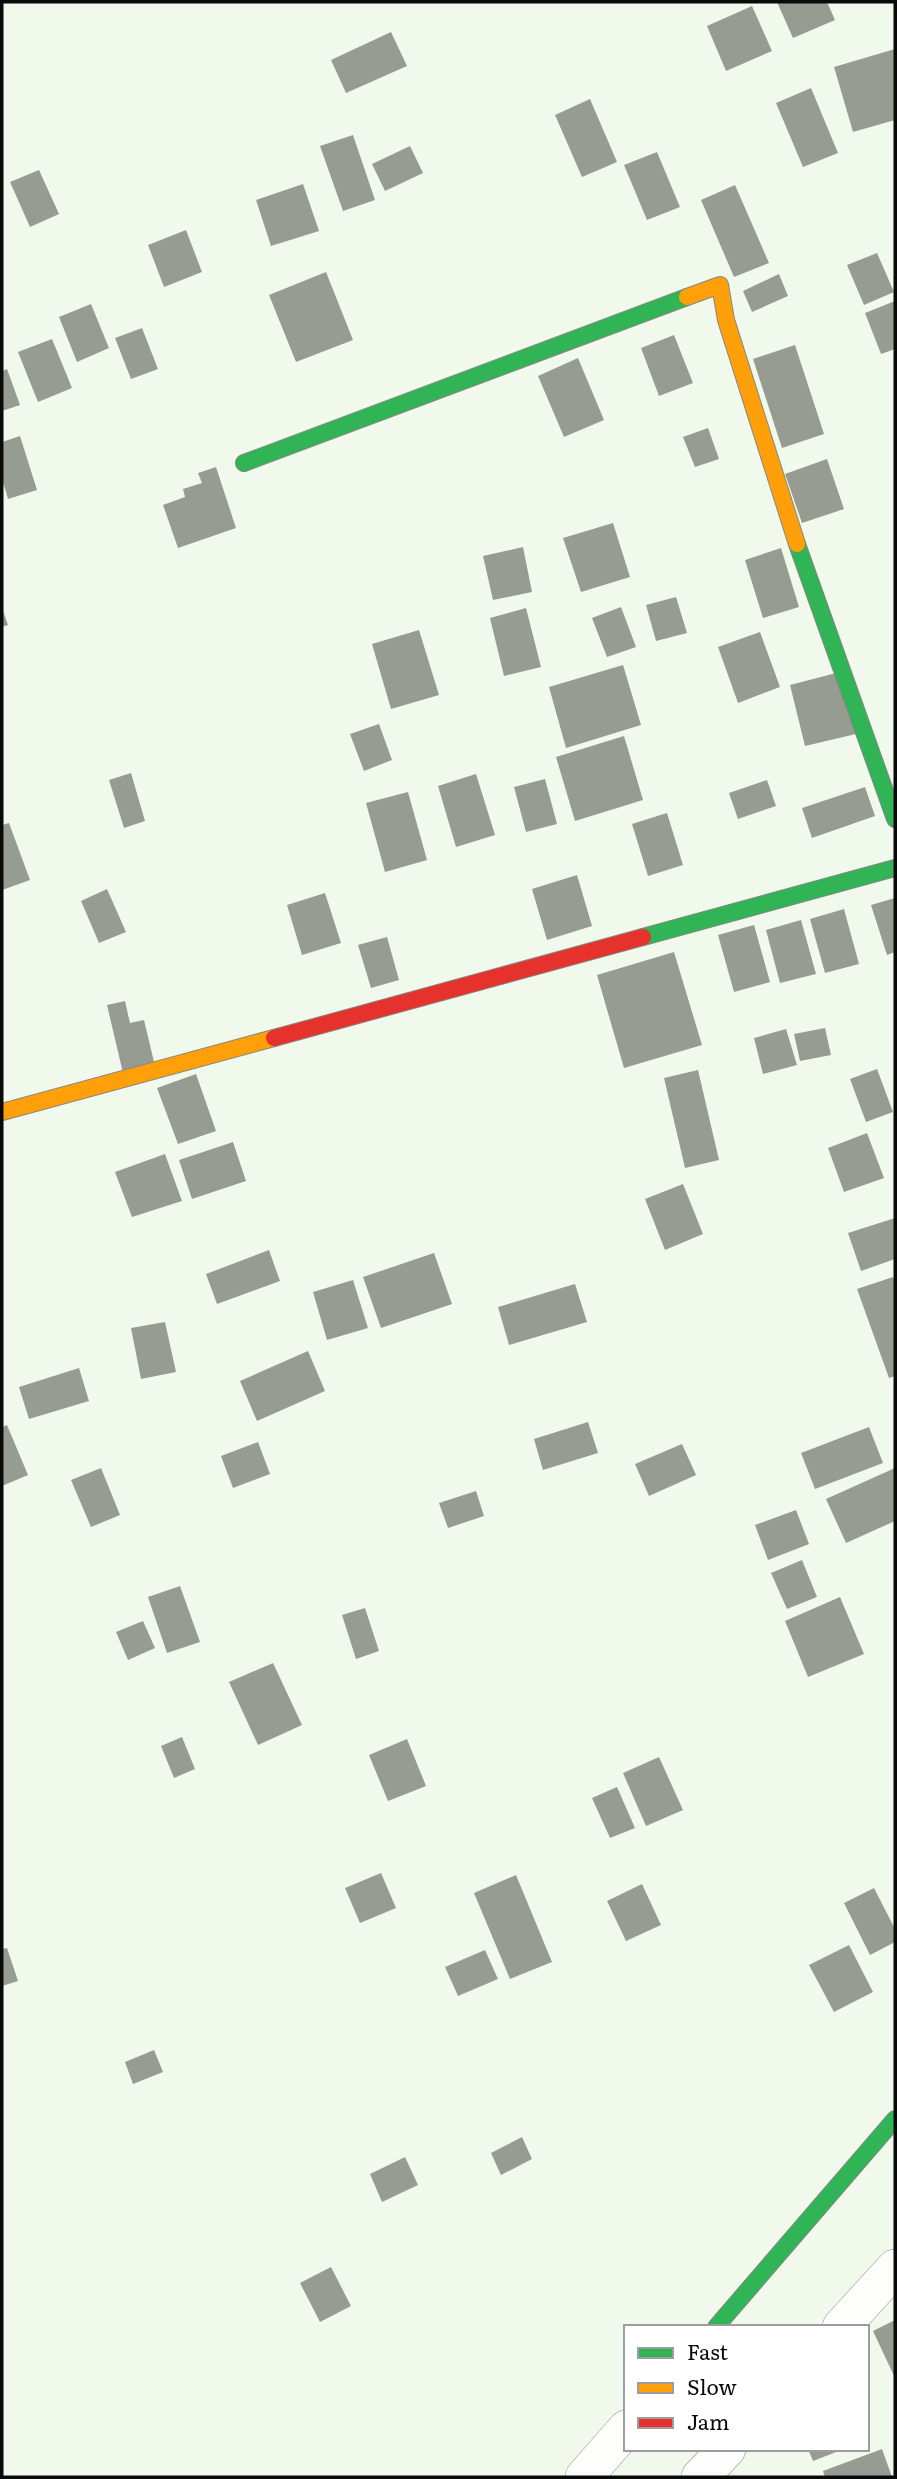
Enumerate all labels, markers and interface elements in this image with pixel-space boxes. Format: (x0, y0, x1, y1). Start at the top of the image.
legend (624, 2325, 869, 2451)
text: Fast (687, 2335, 728, 2366)
text: Slow (687, 2370, 737, 2401)
text: Jam (687, 2405, 729, 2436)

